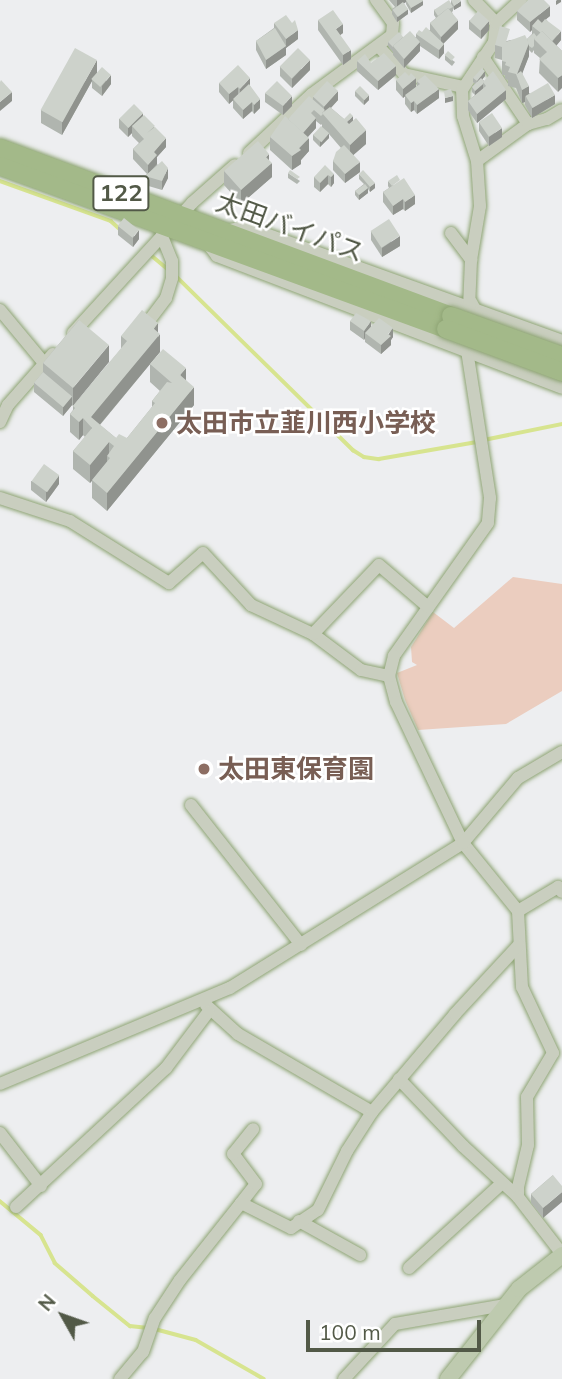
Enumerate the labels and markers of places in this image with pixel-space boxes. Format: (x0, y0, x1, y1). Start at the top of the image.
place label: 太田市立韮川西小学校 (176, 407, 436, 439)
marker: 太田市立韮川西小学校 (154, 415, 170, 431)
place label: 太田東保育園 (218, 753, 374, 785)
marker: 太田東保育園 (196, 761, 212, 777)

